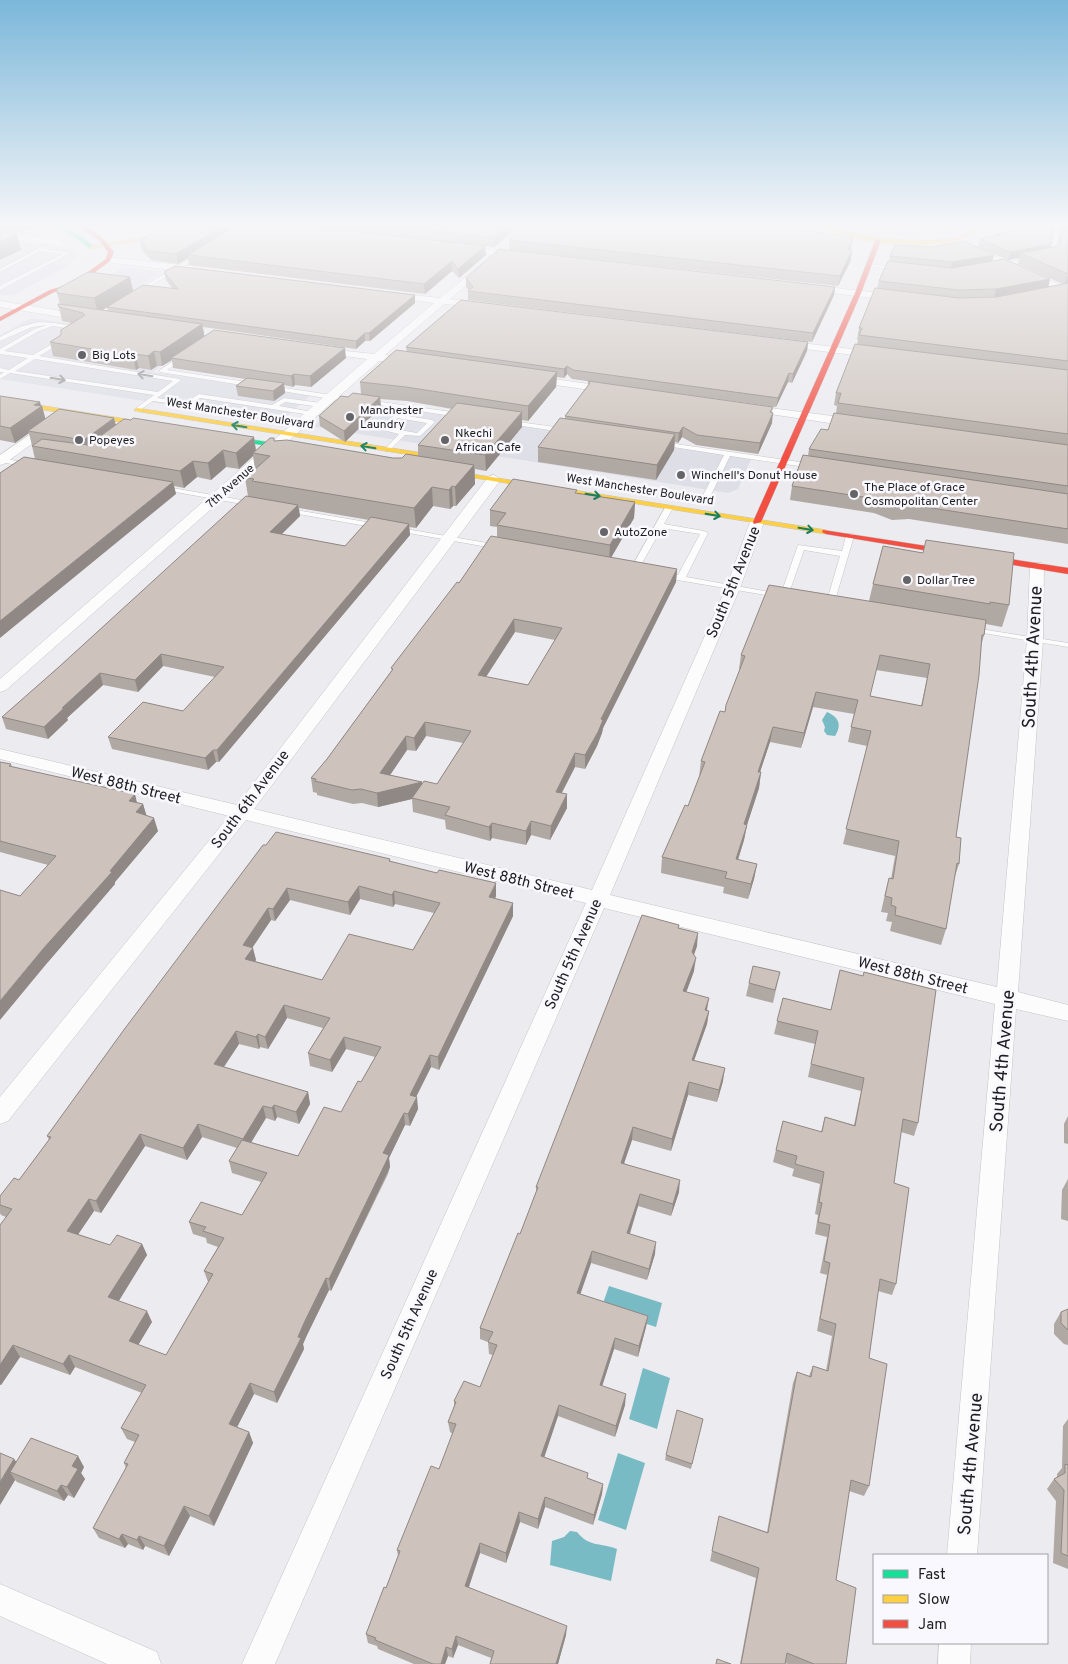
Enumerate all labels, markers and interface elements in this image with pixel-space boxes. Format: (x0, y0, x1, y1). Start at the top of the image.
place label: Big Lots (92, 348, 136, 364)
marker: Big Lots (76, 349, 88, 361)
one-way arrow (138, 369, 154, 379)
one-way arrow (50, 374, 66, 384)
street label: West Manchester Boulevard (165, 394, 315, 434)
place label: Manchester Laundry (360, 403, 423, 433)
marker: Manchester Laundry (344, 411, 356, 423)
one-way arrow (231, 421, 247, 431)
place label: Nkechi African Cafe (455, 426, 521, 456)
place label: Popeyes (89, 433, 135, 449)
marker: Popeyes (73, 434, 85, 446)
marker: Nkechi African Cafe (439, 434, 451, 446)
one-way arrow (361, 441, 377, 451)
street label: 7th Avenue (203, 461, 258, 513)
place label: Winchell's Donut House (691, 468, 817, 484)
marker: Winchell's Donut House (675, 469, 687, 481)
street label: West Manchester Boulevard (565, 470, 715, 510)
place label: The Place of Grace Cosmopolitan Center (864, 480, 978, 510)
marker: The Place of Grace Cosmopolitan Center (848, 488, 860, 500)
one-way arrow (585, 491, 601, 501)
one-way arrow (705, 510, 721, 520)
street label: South 5th Avenue (703, 524, 766, 641)
place label: AutoZone (614, 525, 667, 541)
one-way arrow (797, 525, 813, 535)
marker: AutoZone (598, 526, 610, 538)
place label: Dollar Tree (917, 573, 975, 589)
marker: Dollar Tree (901, 574, 913, 586)
street label: South 4th Avenue (1018, 585, 1049, 729)
street label: South 6th Avenue (208, 747, 295, 853)
street label: West 88th Street (69, 764, 183, 809)
street label: West 88th Street (462, 859, 576, 904)
street label: South 5th Avenue (541, 896, 607, 1013)
street label: West 88th Street (856, 954, 970, 999)
street label: South 4th Avenue (986, 989, 1021, 1133)
street label: South 5th Avenue (377, 1266, 443, 1383)
street label: South 4th Avenue (954, 1392, 989, 1536)
legend (873, 1554, 1048, 1644)
text: Fast (918, 1566, 946, 1585)
text: Slow (918, 1591, 950, 1610)
text: Jam (918, 1616, 947, 1635)

